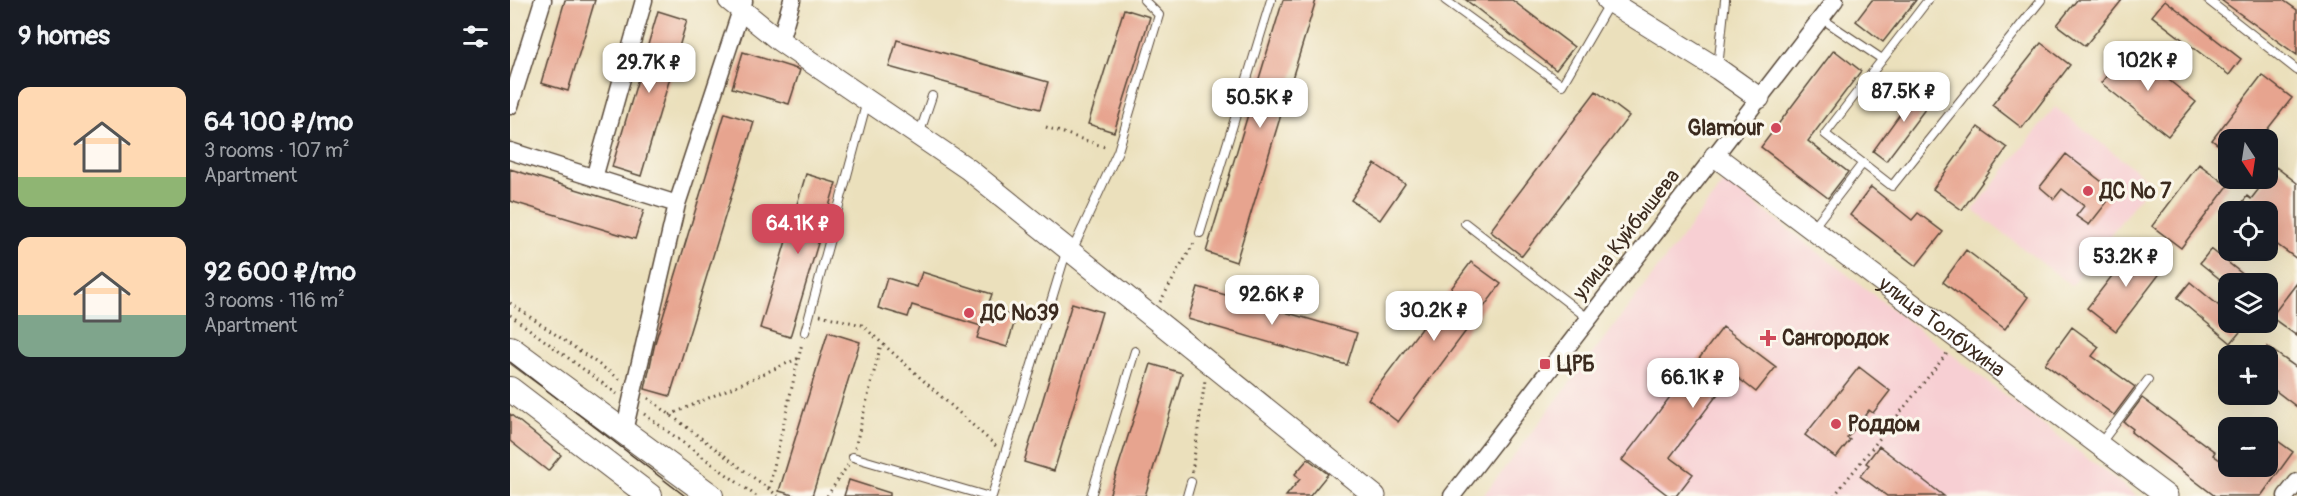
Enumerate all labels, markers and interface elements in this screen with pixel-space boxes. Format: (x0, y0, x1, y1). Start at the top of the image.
text: 9 homes (18, 20, 110, 52)
icon: filters (459, 20, 492, 53)
pin: 102K ₽ (2099, 41, 2197, 92)
pin: 29.7K ₽ (594, 43, 704, 94)
text: 102K ₽ (2117, 48, 2179, 73)
text: 29.7K ₽ (617, 50, 681, 75)
pin: 87.5K ₽ (1849, 72, 1959, 123)
pin: 50.5K ₽ (1205, 78, 1315, 129)
text: 87.5K ₽ (1872, 79, 1936, 104)
text: 50.5K ₽ (1226, 85, 1294, 110)
text: 64 100 ₽/mo (204, 106, 353, 138)
icon: home (66, 111, 138, 183)
place label: Glamour (1688, 115, 1764, 142)
marker: Glamour (1769, 121, 1783, 135)
north arrow (2218, 129, 2278, 189)
map controls (2218, 129, 2278, 477)
text: 3 rooms · 107 m² (204, 138, 350, 163)
text: Apartment (204, 163, 297, 188)
street label: улица Куйбышева (1566, 163, 1686, 306)
place label: ДС № 7 (2098, 178, 2172, 205)
marker: ДС № 7 (2081, 184, 2095, 198)
button: locate (2218, 201, 2278, 261)
pin: 64.1K ₽ (743, 204, 853, 255)
text: 64.1K ₽ (766, 211, 830, 236)
pin: 53.2K ₽ (2071, 237, 2181, 288)
text: 53.2K ₽ (2093, 244, 2159, 269)
text: 92 600 ₽/mo (204, 256, 356, 288)
icon: home (66, 261, 138, 333)
street label: улица Толбухина (1872, 270, 2011, 384)
button: layers (2218, 273, 2278, 333)
pin: 92.6K ₽ (1217, 275, 1327, 326)
text: 92.6K ₽ (1239, 282, 1305, 307)
text: 3 rooms · 116 m² (204, 288, 345, 313)
pin: 30.2K ₽ (1379, 291, 1489, 342)
text: 30.2K ₽ (1400, 298, 1468, 323)
place label: ДС №39 (979, 300, 1059, 327)
marker: ДС №39 (962, 306, 976, 320)
text: Apartment (204, 313, 297, 338)
place label: Сангородок (1782, 325, 1890, 352)
marker: Сангородок (1759, 329, 1777, 347)
button: + (2218, 345, 2278, 405)
place label: ЦРБ (1557, 351, 1595, 378)
marker: ЦРБ (1538, 357, 1552, 371)
pin: 66.1K ₽ (1638, 358, 1748, 409)
text: 66.1K ₽ (1661, 365, 1725, 390)
place label: Роддом (1848, 411, 1920, 438)
marker: Роддом (1829, 417, 1843, 431)
button: − (2218, 417, 2278, 477)

